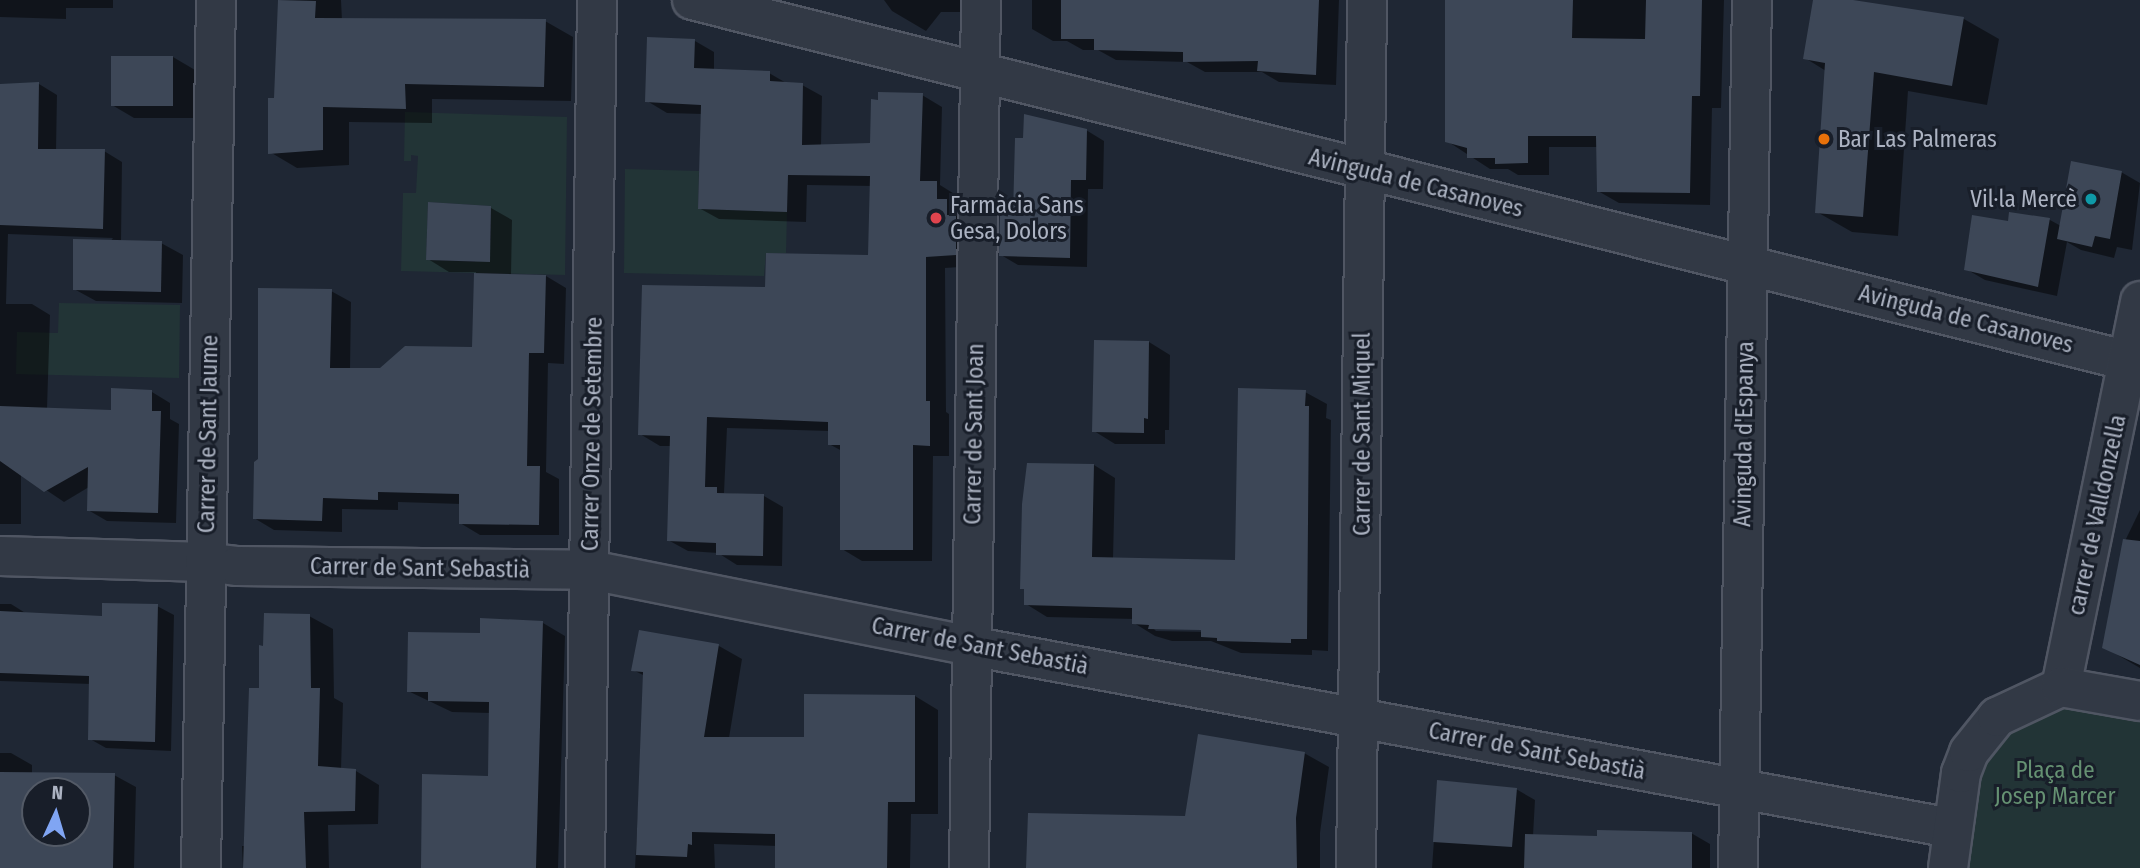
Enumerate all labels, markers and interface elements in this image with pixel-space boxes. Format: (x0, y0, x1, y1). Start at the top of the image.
place label: Bar Las Palmeras (1838, 125, 1997, 153)
marker: Bar Las Palmeras (1816, 131, 1832, 147)
street label: Avinguda de Casanoves (1306, 143, 1526, 223)
place label: Vil·la Mercè (1970, 185, 2077, 213)
place label: Farmàcia Sans Gesa, Dolors (950, 191, 1084, 245)
marker: Vil·la Mercè (2083, 191, 2099, 207)
marker: Farmàcia Sans Gesa, Dolors (928, 210, 944, 226)
street label: Avinguda de Casanoves (1856, 279, 2076, 359)
street label: Carrer Onze de Setembre (576, 317, 608, 551)
street label: Carrer de Sant Miquel (1348, 332, 1376, 536)
street label: Carrer de Sant Jaume (192, 335, 224, 533)
street label: Avinguda d'Espanya (1729, 341, 1759, 527)
street label: Carrer de Sant Joan (959, 343, 989, 525)
street label: carrer de Valldonzella (2062, 412, 2132, 618)
street label: Carrer de Sant Sebastià (310, 552, 530, 584)
street label: Carrer de Sant Sebastià (869, 611, 1091, 681)
street label: Carrer de Sant Sebastià (1426, 716, 1648, 786)
park label: Plaça de Josep Marcer (1994, 756, 2116, 810)
north arrow (21, 777, 91, 847)
text: N (51, 781, 64, 804)

